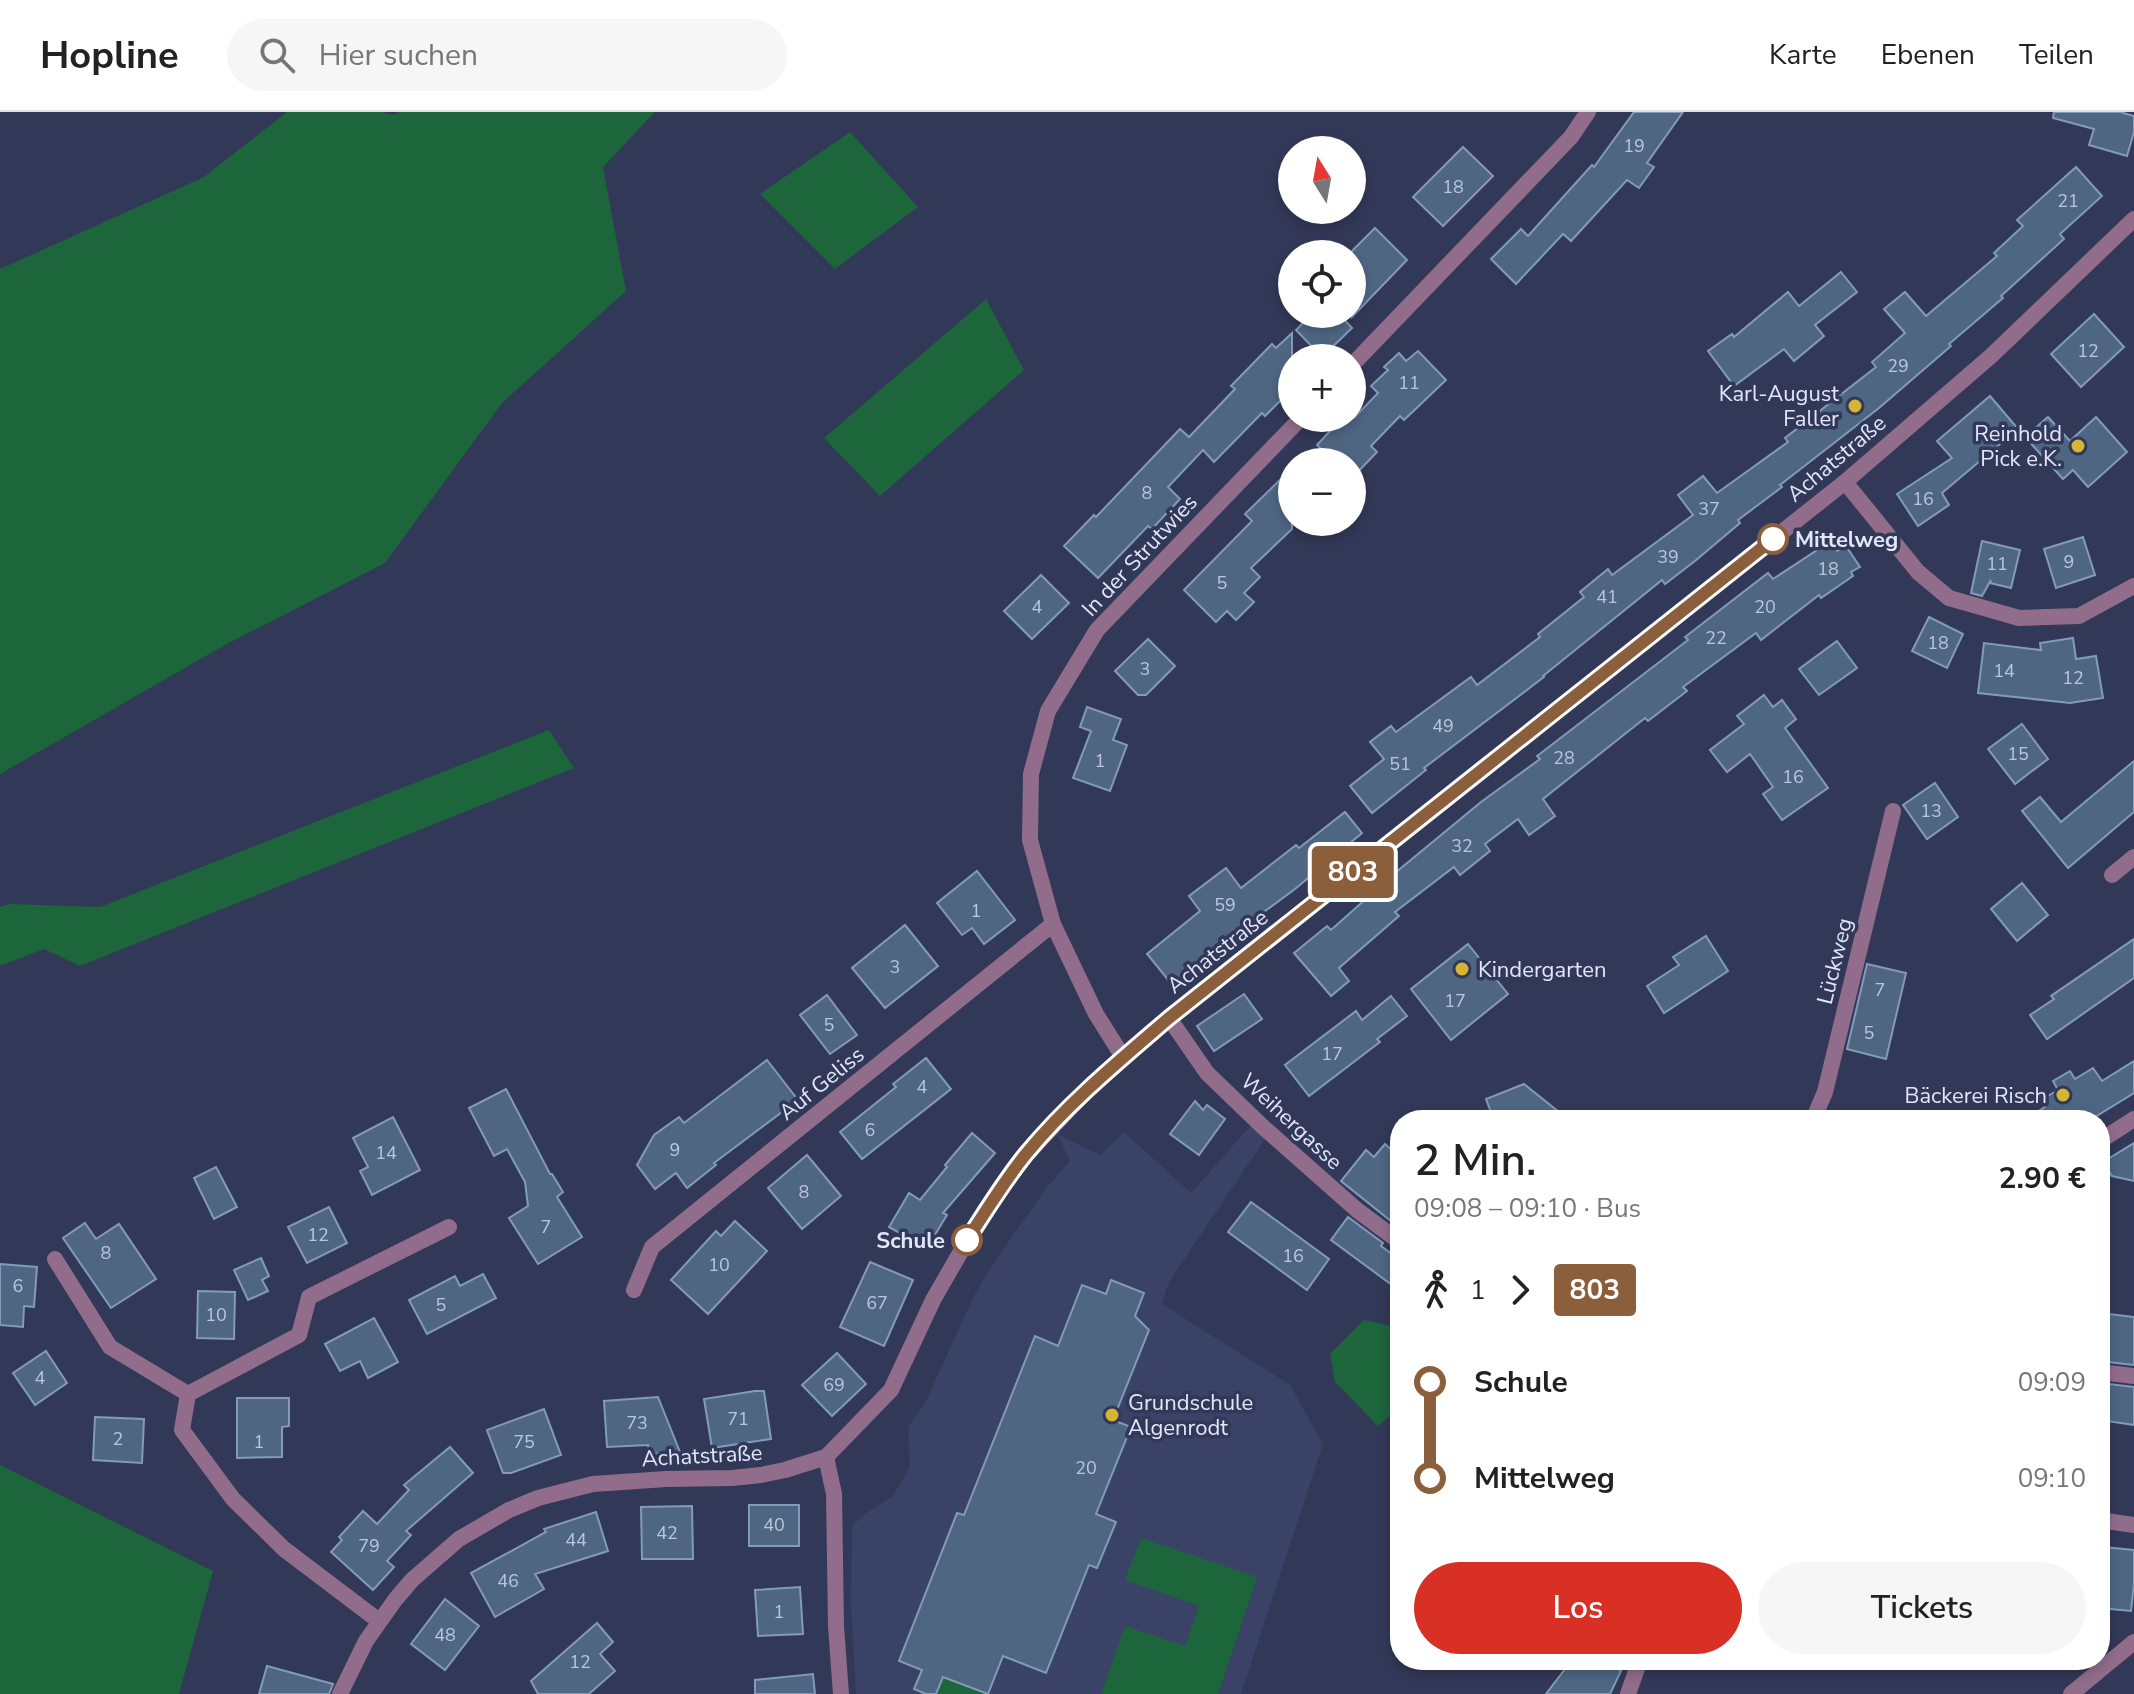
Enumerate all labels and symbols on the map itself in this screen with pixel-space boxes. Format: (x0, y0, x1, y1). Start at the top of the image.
house number: 19 (1623, 134, 1645, 158)
north arrow (1278, 136, 1366, 224)
house number: 18 (1442, 175, 1464, 199)
house number: 21 (2057, 189, 2079, 213)
house number: 12 (2077, 339, 2099, 363)
house number: 29 (1887, 354, 1909, 378)
house number: 11 (1398, 371, 1420, 395)
place label: Karl-August Faller (1719, 379, 1839, 434)
marker: Karl-August Faller (1846, 397, 1864, 415)
street label: Achatstraße (1781, 408, 1893, 509)
place label: Reinhold Pick e.K. (1974, 419, 2062, 474)
marker: Reinhold Pick e.K. (2069, 437, 2087, 455)
house number: 8 (1142, 481, 1152, 505)
house number: 16 (1912, 487, 1934, 511)
street label: In der Strutwies (1075, 488, 1204, 623)
house number: 37 (1698, 497, 1720, 521)
marker: Mittelweg (1758, 524, 1788, 554)
place label: Mittelweg (1795, 525, 1898, 555)
house number: 39 (1657, 545, 1679, 569)
house number: 9 (2064, 550, 2074, 574)
house number: 11 (1986, 552, 2008, 576)
house number: 18 (1817, 557, 1839, 581)
house number: 5 (1217, 571, 1227, 595)
house number: 41 (1596, 585, 1618, 609)
house number: 4 (1032, 595, 1043, 619)
house number: 20 (1754, 595, 1776, 619)
house number: 22 (1705, 626, 1727, 650)
house number: 18 (1927, 631, 1949, 655)
house number: 3 (1140, 657, 1150, 681)
house number: 14 (1993, 659, 2015, 683)
house number: 12 (2062, 666, 2084, 690)
house number: 49 (1432, 714, 1454, 738)
house number: 15 (2007, 742, 2029, 766)
house number: 28 (1553, 746, 1575, 770)
house number: 1 (1095, 749, 1105, 773)
house number: 51 (1389, 752, 1411, 776)
house number: 16 (1782, 765, 1804, 789)
house number: 13 (1920, 799, 1942, 823)
house number: 32 (1451, 834, 1473, 858)
line badge: 803 (1307, 846, 1399, 898)
house number: 59 (1214, 893, 1236, 917)
house number: 1 (971, 899, 981, 923)
street label: Achatstraße (1161, 903, 1274, 1001)
street label: Lückweg (1810, 915, 1860, 1007)
house number: 3 (890, 955, 900, 979)
place label: Kindergarten (1478, 955, 1606, 985)
marker: Kindergarten (1453, 960, 1471, 978)
house number: 7 (1875, 978, 1885, 1002)
house number: 17 (1444, 989, 1466, 1013)
house number: 5 (824, 1013, 834, 1037)
house number: 5 (1864, 1021, 1874, 1045)
street label: Auf Geliss (773, 1040, 871, 1127)
house number: 17 (1321, 1042, 1343, 1066)
street label: Weihergasse (1234, 1067, 1349, 1177)
house number: 4 (917, 1075, 928, 1099)
place label: Bäckerei Risch (1905, 1081, 2047, 1111)
marker: Bäckerei Risch (2054, 1086, 2072, 1104)
house number: 6 (865, 1118, 875, 1142)
house number: 9 (670, 1138, 680, 1162)
house number: 14 (375, 1141, 397, 1165)
house number: 8 (799, 1180, 809, 1204)
house number: 7 (541, 1215, 551, 1239)
house number: 12 (307, 1223, 329, 1247)
marker: Schule (952, 1225, 982, 1255)
place label: Schule (876, 1226, 945, 1256)
house number: 8 (101, 1241, 111, 1265)
house number: 16 (1282, 1244, 1304, 1268)
house number: 10 (708, 1253, 730, 1277)
house number: 6 (13, 1274, 23, 1298)
house number: 67 (866, 1291, 888, 1315)
house number: 5 (436, 1293, 446, 1317)
house number: 10 (205, 1303, 227, 1327)
house number: 4 (35, 1366, 46, 1390)
house number: 69 (823, 1373, 845, 1397)
place label: Grundschule Algenrodt (1128, 1388, 1253, 1443)
marker: Grundschule Algenrodt (1103, 1406, 1121, 1424)
house number: 71 (727, 1407, 749, 1431)
house number: 73 (626, 1411, 648, 1435)
house number: 2 (113, 1427, 123, 1451)
house number: 1 (254, 1430, 264, 1454)
house number: 75 (513, 1430, 535, 1454)
street label: Achatstraße (641, 1438, 763, 1474)
house number: 20 (1075, 1456, 1097, 1480)
house number: 40 (763, 1513, 785, 1537)
house number: 42 (656, 1521, 678, 1545)
house number: 44 (565, 1528, 587, 1552)
house number: 79 (358, 1534, 380, 1558)
house number: 46 (497, 1569, 519, 1593)
house number: 1 (774, 1600, 784, 1624)
house number: 48 (434, 1623, 456, 1647)
house number: 12 (569, 1650, 591, 1674)

